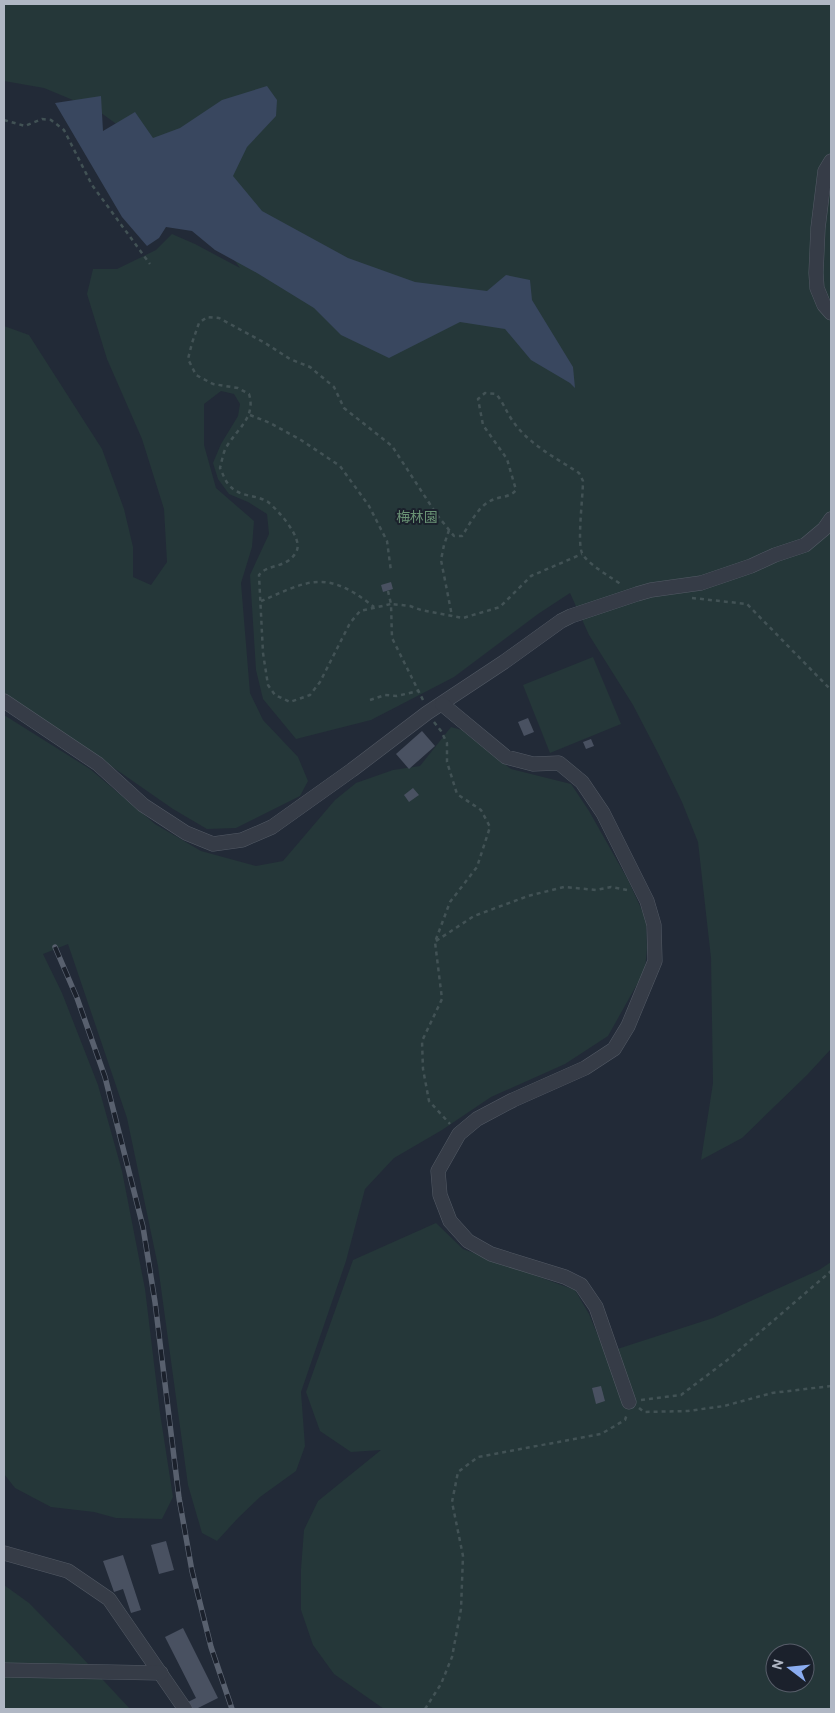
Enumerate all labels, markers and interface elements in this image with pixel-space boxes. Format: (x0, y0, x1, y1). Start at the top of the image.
park label: 梅林園 (396, 508, 438, 526)
north arrow (765, 1643, 815, 1693)
text: N (767, 1657, 788, 1672)

